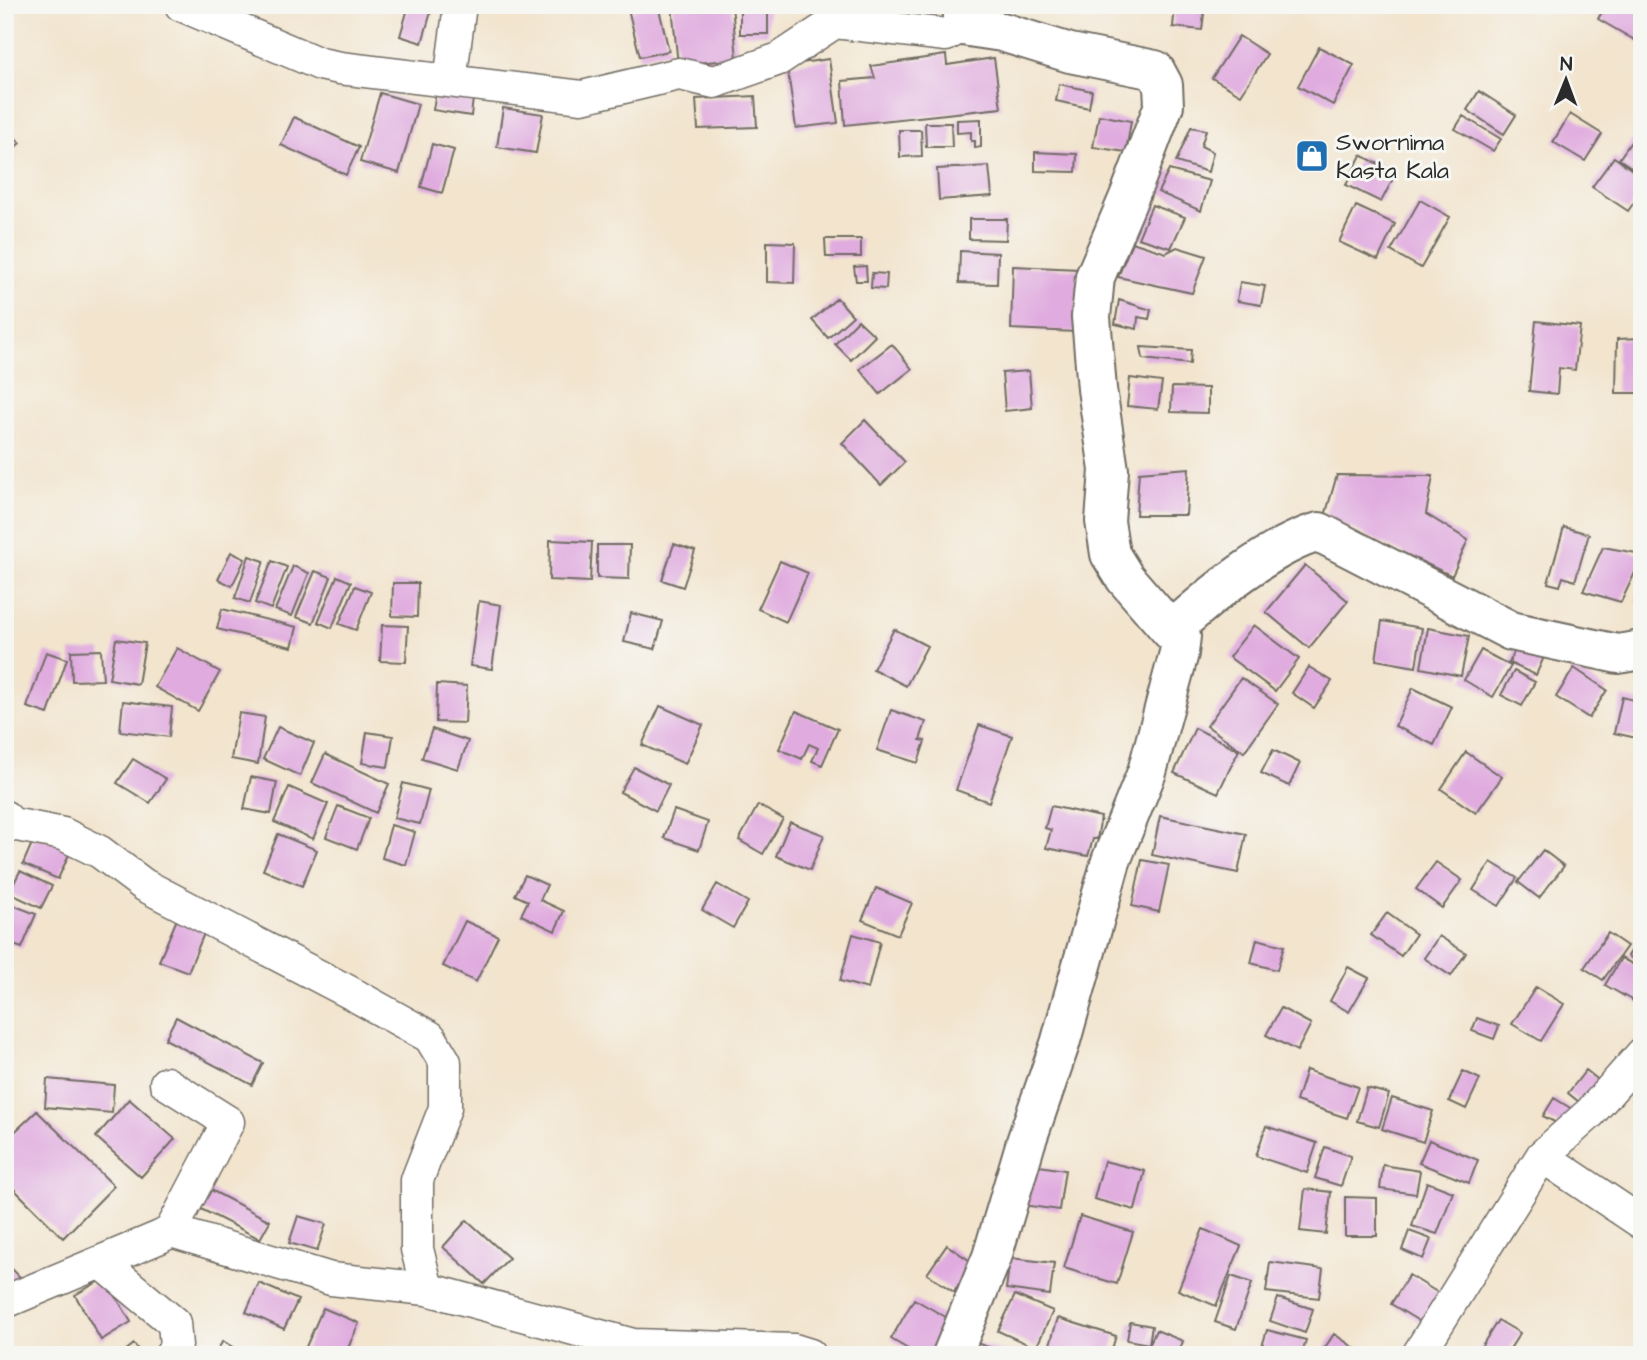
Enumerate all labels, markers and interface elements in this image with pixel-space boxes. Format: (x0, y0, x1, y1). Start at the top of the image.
north arrow (1532, 46, 1602, 116)
text: N (1560, 51, 1573, 78)
place label: Swornima Kasta Kala (1336, 126, 1449, 188)
shop icon: Swornima Kasta Kala (1293, 137, 1331, 175)

